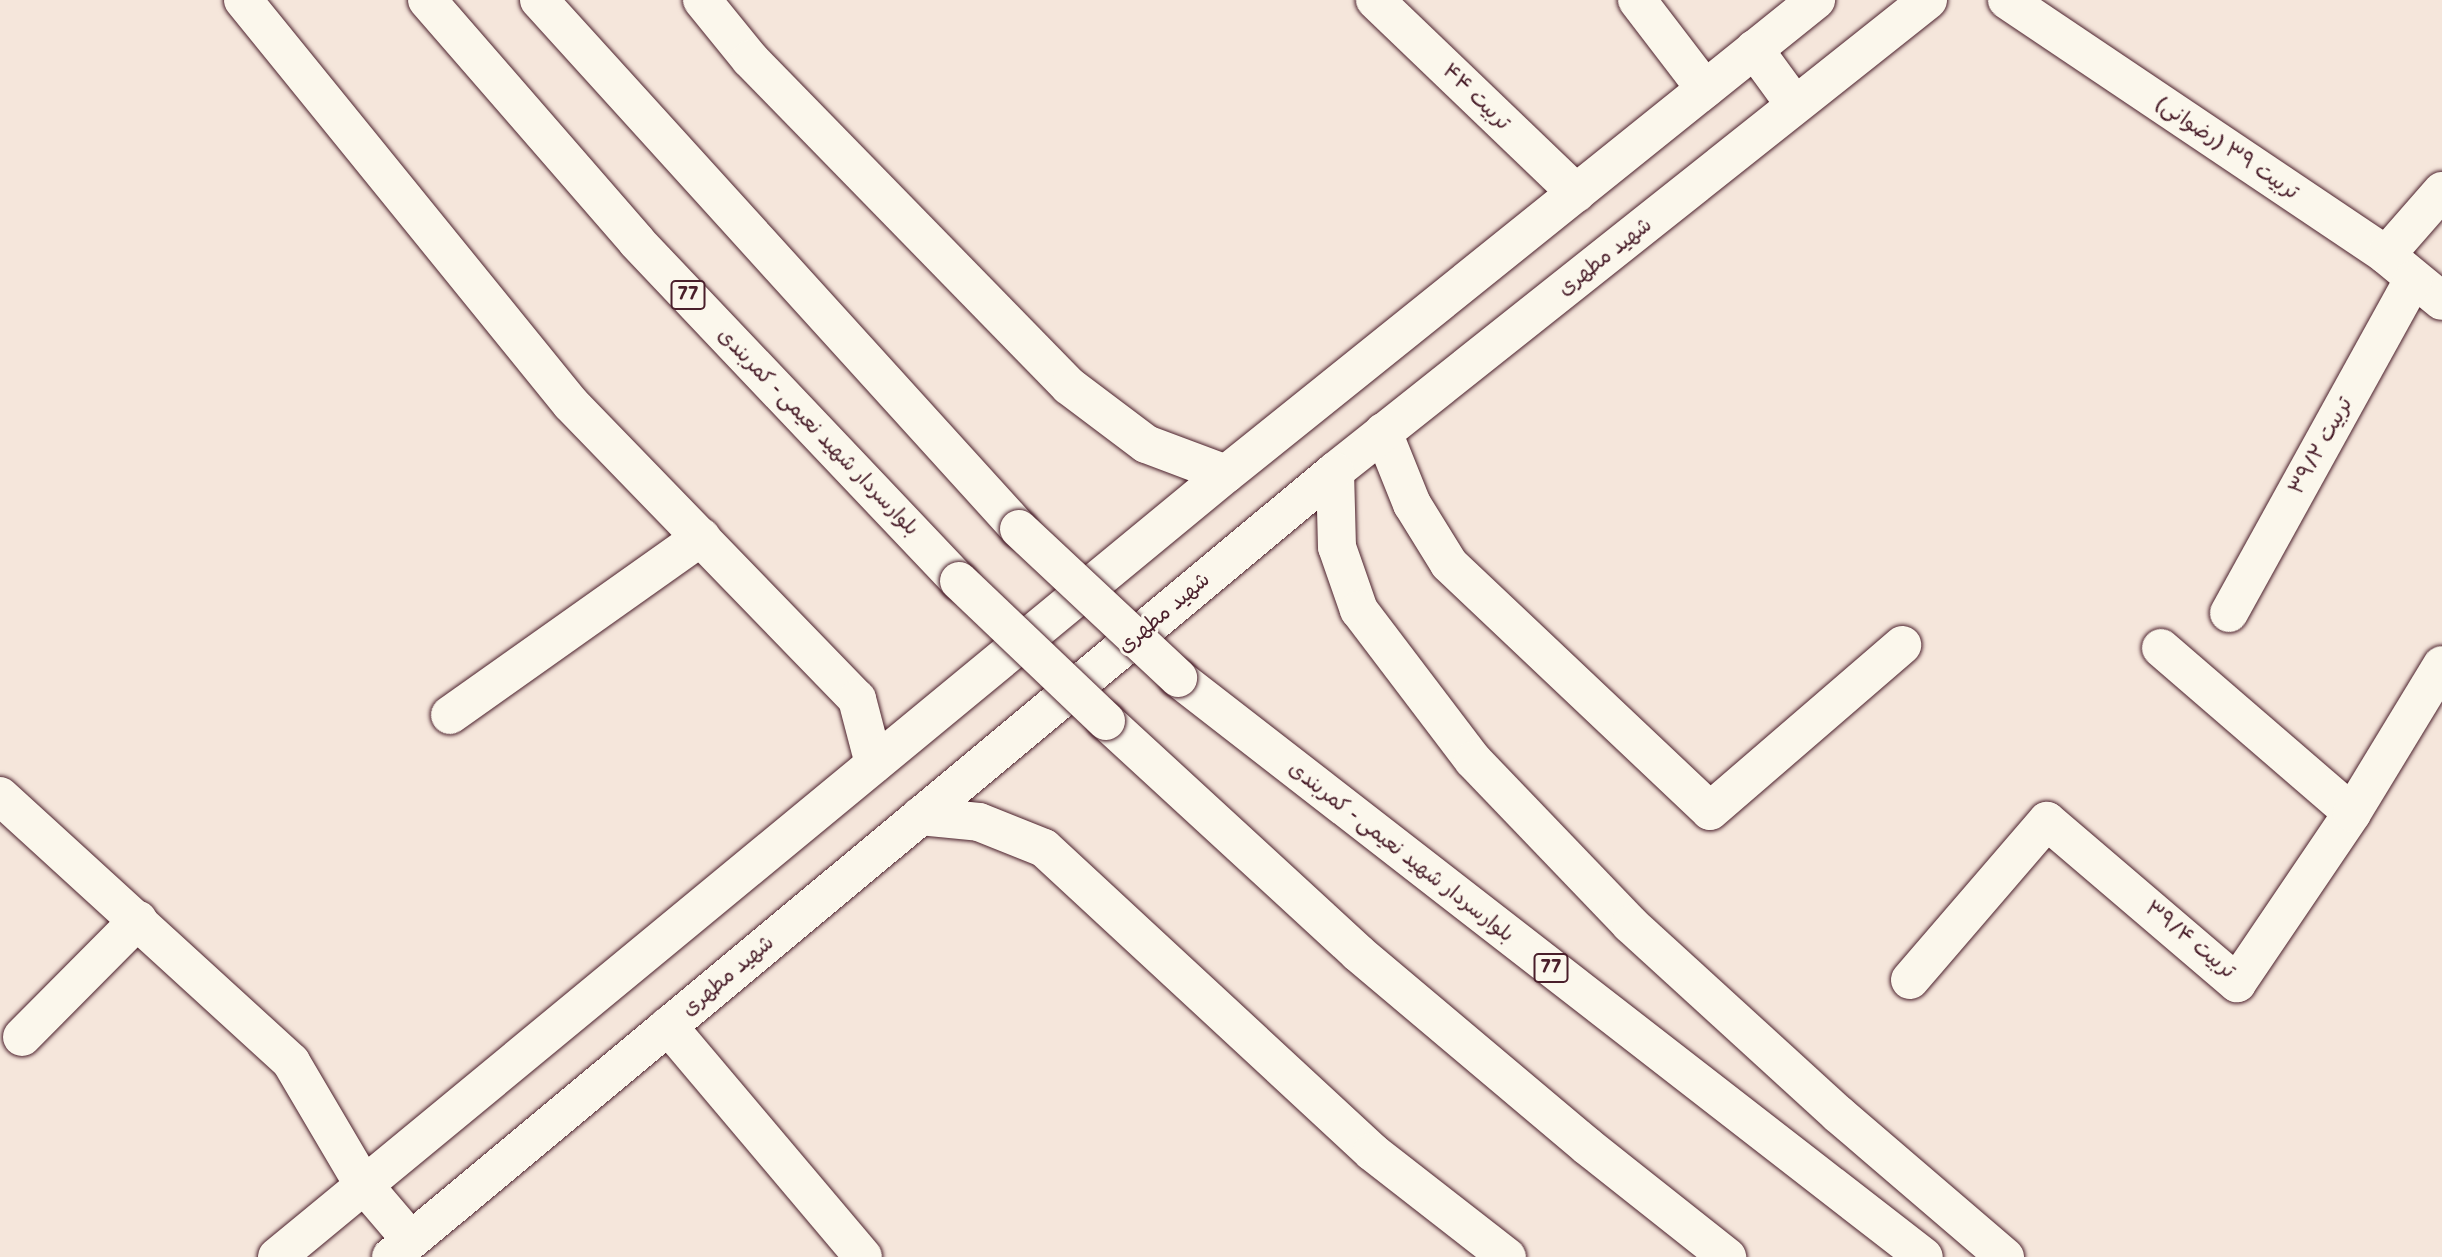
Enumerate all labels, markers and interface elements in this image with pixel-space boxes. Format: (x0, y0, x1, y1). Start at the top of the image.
street label: تربیت ۴۴ (1437, 58, 1515, 136)
street label: تربیت ۳۹ (رضوانی) (2151, 91, 2303, 205)
street label: شهید مطهری (1553, 212, 1657, 302)
road number: 77 (670, 280, 706, 310)
street label: بلوارسردار شهید نعیمی - کمربندی (711, 322, 925, 542)
street label: تربيت ۳۹/۲ (2284, 393, 2358, 499)
street label: شهید مطهری (1113, 567, 1215, 659)
street label: بلوارسردار شهید نعیمی - کمربندی (1283, 756, 1519, 948)
street label: تربيت ۳۹/۴ (2140, 896, 2240, 984)
street label: شهید مطهری (677, 930, 779, 1022)
road number: 77 (1534, 952, 1568, 984)

